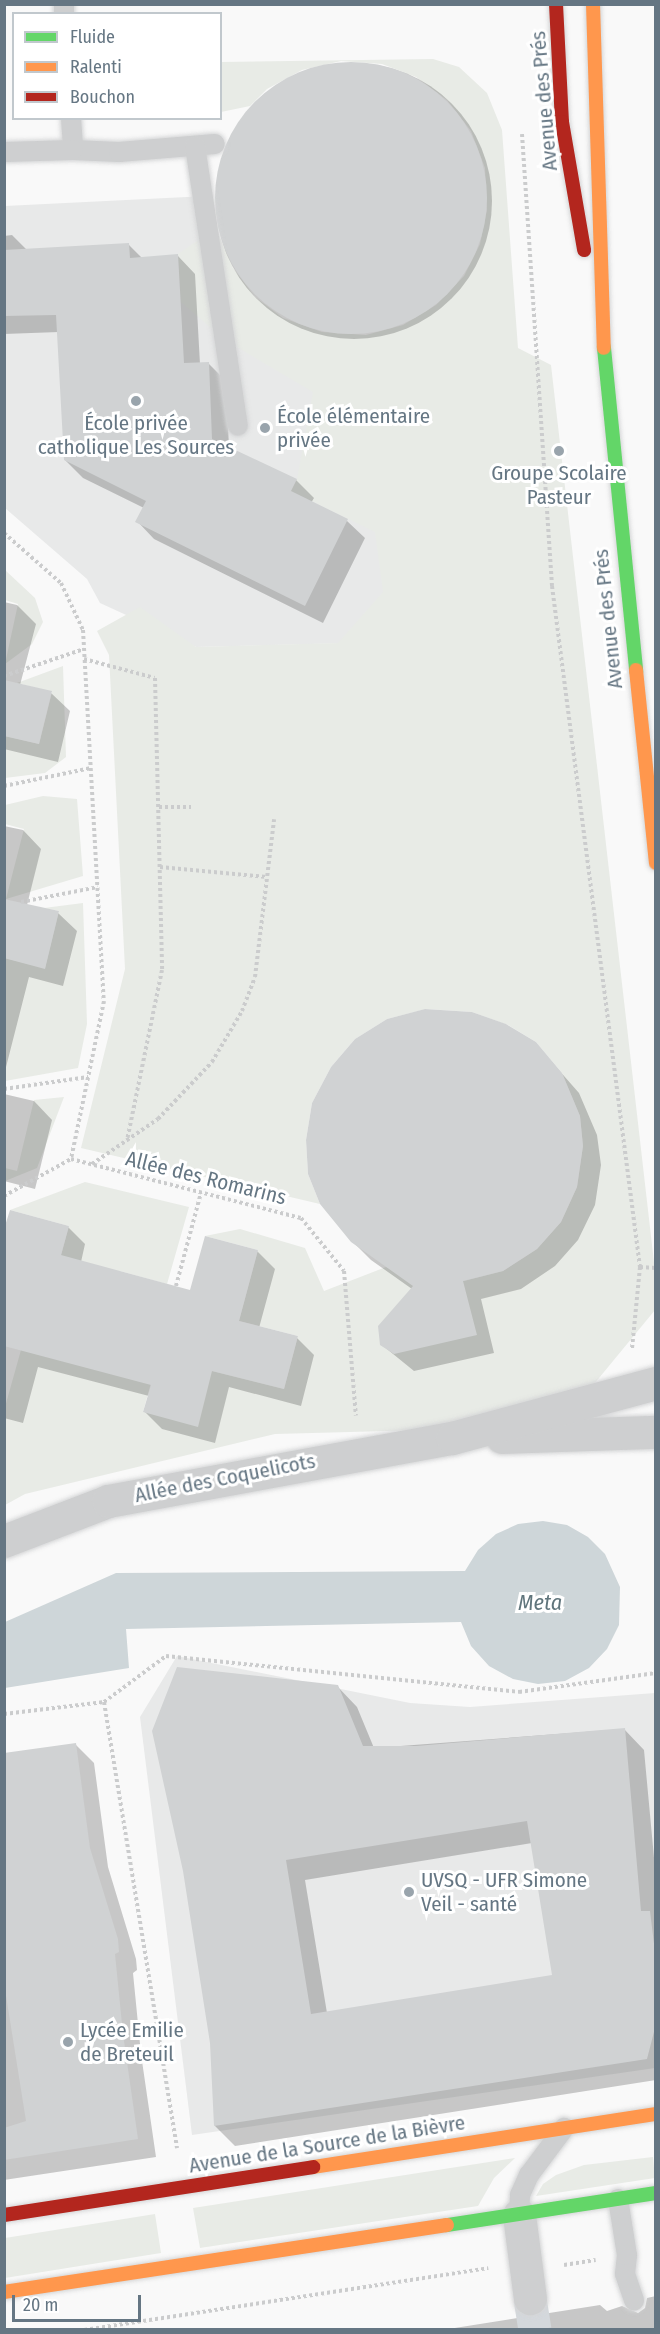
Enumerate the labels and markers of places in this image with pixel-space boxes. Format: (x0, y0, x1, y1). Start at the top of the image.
marker: École privée catholique Les Sources (129, 394, 143, 408)
place label: École élémentaire privée (277, 403, 430, 453)
place label: École privée catholique Les Sources (38, 410, 234, 460)
marker: École élémentaire privée (258, 421, 272, 435)
marker: Groupe Scolaire Pasteur (552, 444, 566, 458)
place label: Groupe Scolaire Pasteur (491, 460, 627, 510)
place label: UVSQ - UFR Simone Veil - santé (421, 1867, 587, 1917)
marker: UVSQ - UFR Simone Veil - santé (402, 1885, 416, 1899)
place label: Lycée Emilie de Breteuil (80, 2017, 184, 2067)
marker: Lycée Emilie de Breteuil (61, 2035, 75, 2049)

